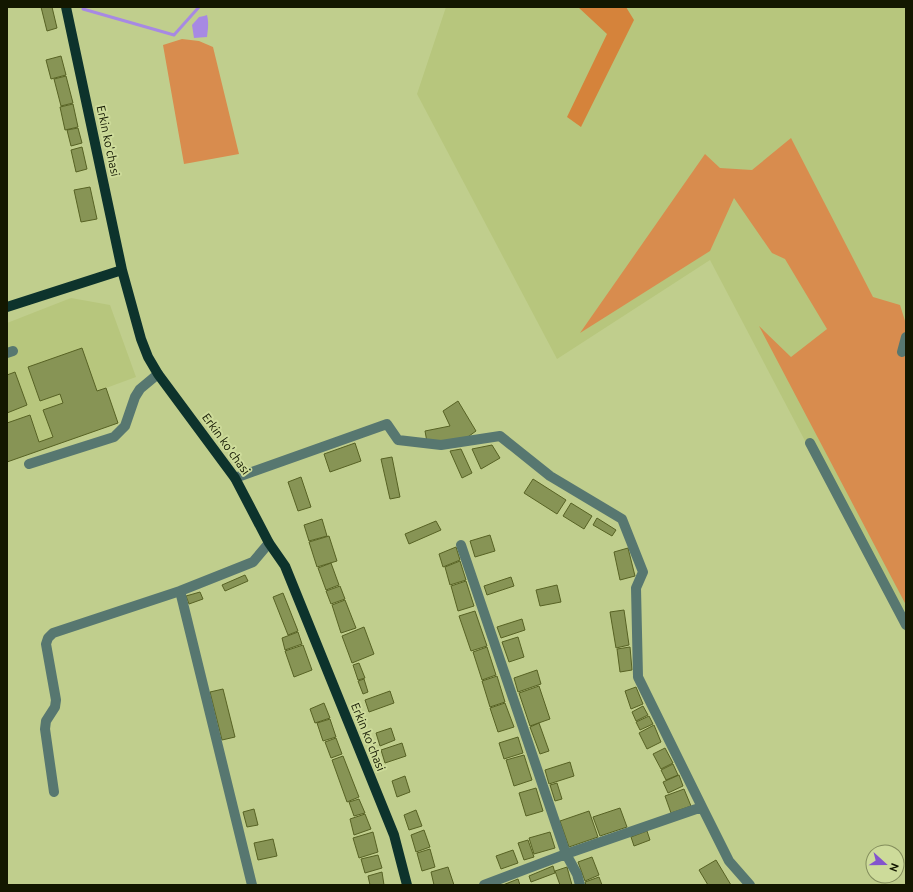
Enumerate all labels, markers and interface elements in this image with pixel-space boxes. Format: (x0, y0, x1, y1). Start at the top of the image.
street label: Erkin ko'chasi (95, 104, 122, 178)
street label: Erkin ko'chasi (200, 411, 253, 477)
street label: Erkin ko'chasi (349, 701, 388, 773)
north arrow (865, 844, 905, 884)
text: N (887, 862, 901, 874)

